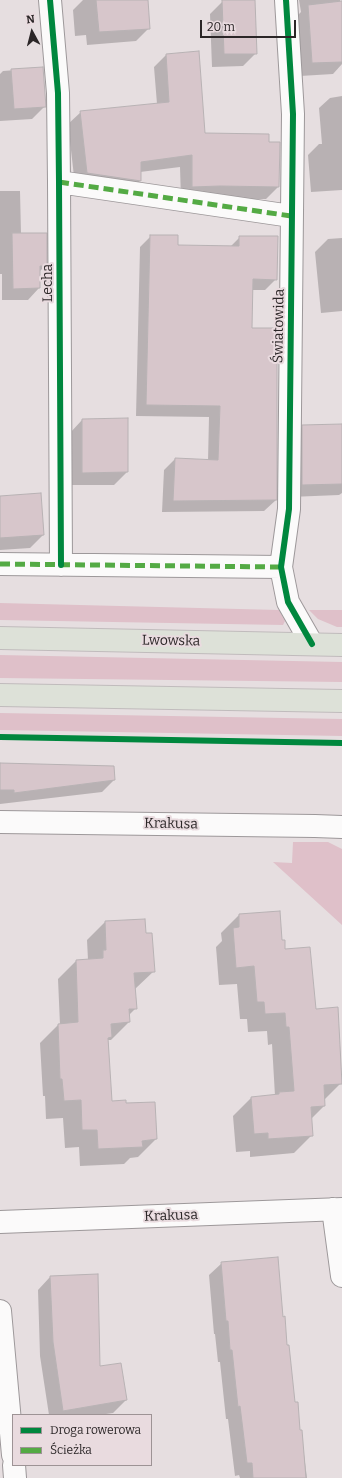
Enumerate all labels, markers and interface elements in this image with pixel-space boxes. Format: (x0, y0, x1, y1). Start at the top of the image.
north arrow (12, 12, 52, 52)
scale bar (202, 12, 298, 38)
text: N (25, 13, 35, 27)
text: 20 m (207, 20, 235, 34)
street label: Lecha (40, 264, 56, 302)
street label: Światowida (270, 289, 288, 363)
street label: Lwowska (142, 632, 200, 650)
street label: Krakusa (144, 815, 198, 833)
street label: Krakusa (144, 1207, 198, 1225)
legend (12, 1414, 152, 1466)
text: Droga rowerowa (50, 1423, 141, 1437)
text: Ścieżka (50, 1443, 92, 1457)

